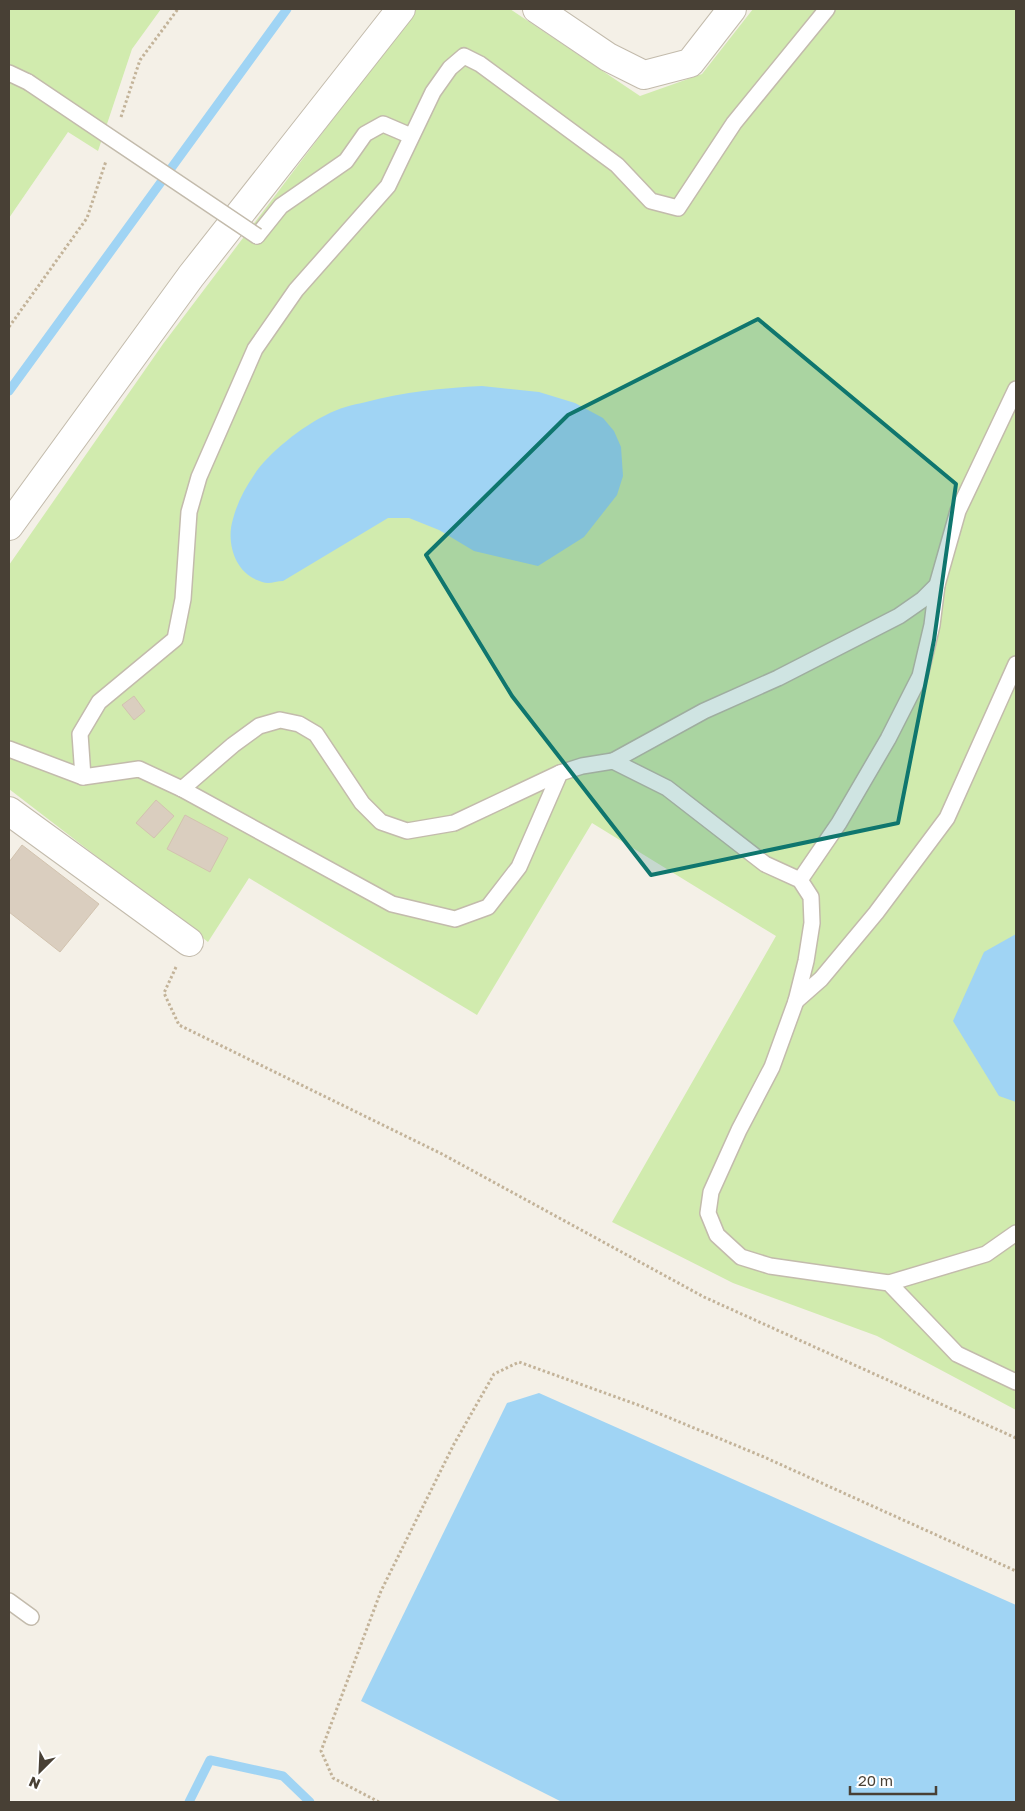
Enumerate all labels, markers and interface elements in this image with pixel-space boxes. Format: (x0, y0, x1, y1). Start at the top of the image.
north arrow (15, 1746, 65, 1796)
scale bar (850, 1764, 936, 1796)
text: 20 m (858, 1771, 893, 1789)
text: N (26, 1773, 43, 1793)

